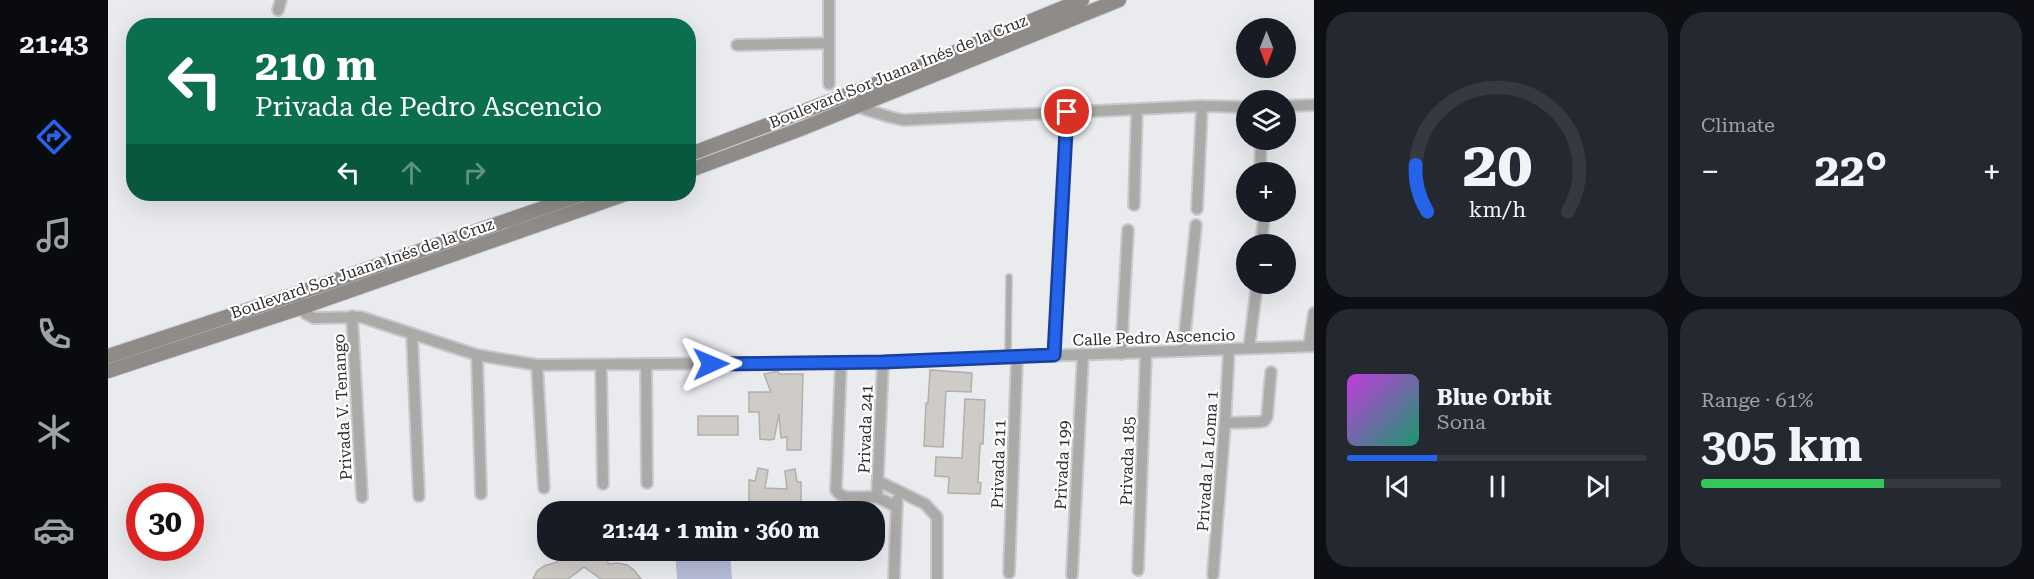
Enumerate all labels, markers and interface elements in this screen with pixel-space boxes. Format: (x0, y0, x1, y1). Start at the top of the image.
street label: Boulevard Sor Juana Inés de la Cruz (766, 11, 1031, 132)
north arrow (1236, 18, 1296, 78)
map controls (1236, 18, 1296, 294)
text: 21:43 (20, 28, 88, 60)
text: 210 m (255, 41, 377, 90)
icon: left (156, 42, 234, 120)
pin (1041, 86, 1092, 137)
button: layers (1236, 90, 1296, 150)
text: Privada de Pedro Ascencio (255, 91, 602, 123)
icon: arrive (1050, 95, 1083, 128)
text: Climate (1701, 113, 1775, 137)
icon: directions (33, 116, 75, 158)
text: 20 (1462, 128, 1532, 201)
text: 22° (1815, 144, 1887, 197)
text: − (1701, 152, 1719, 191)
text: + (1983, 152, 2001, 191)
icon: left (332, 156, 365, 189)
icon: ahead (395, 156, 428, 189)
icon: right (458, 156, 491, 189)
button: + (1236, 162, 1296, 222)
text: km/h (1468, 197, 1526, 222)
icon: music (33, 214, 75, 256)
street label: Boulevard Sor Juana Inés de la Cruz (228, 214, 497, 323)
button: − (1236, 234, 1296, 294)
icon: phone (33, 313, 75, 355)
street label: Calle Pedro Ascencio (1072, 325, 1236, 350)
position arrow (679, 332, 743, 396)
street label: Privada V. Tenango (329, 333, 356, 481)
street label: Privada 241 (854, 384, 877, 474)
text: Blue Orbit (1437, 385, 1552, 410)
text: Range · 61% (1701, 388, 1813, 412)
street label: Privada La Loma 1 (1193, 390, 1222, 532)
text: Sona (1437, 410, 1486, 434)
icon: climate (33, 411, 75, 453)
street label: Privada 185 (1116, 416, 1139, 506)
street label: Privada 211 (987, 419, 1010, 509)
text: 305 km (1701, 419, 1862, 472)
street label: Privada 199 (1051, 420, 1074, 510)
icon: previous (1381, 470, 1414, 503)
icon: pause (1481, 470, 1514, 503)
icon: next (1581, 470, 1614, 503)
speed limit sign: 30 (126, 483, 204, 561)
icon: car (33, 509, 75, 551)
text: 21:44 · 1 min · 360 m (602, 518, 820, 543)

